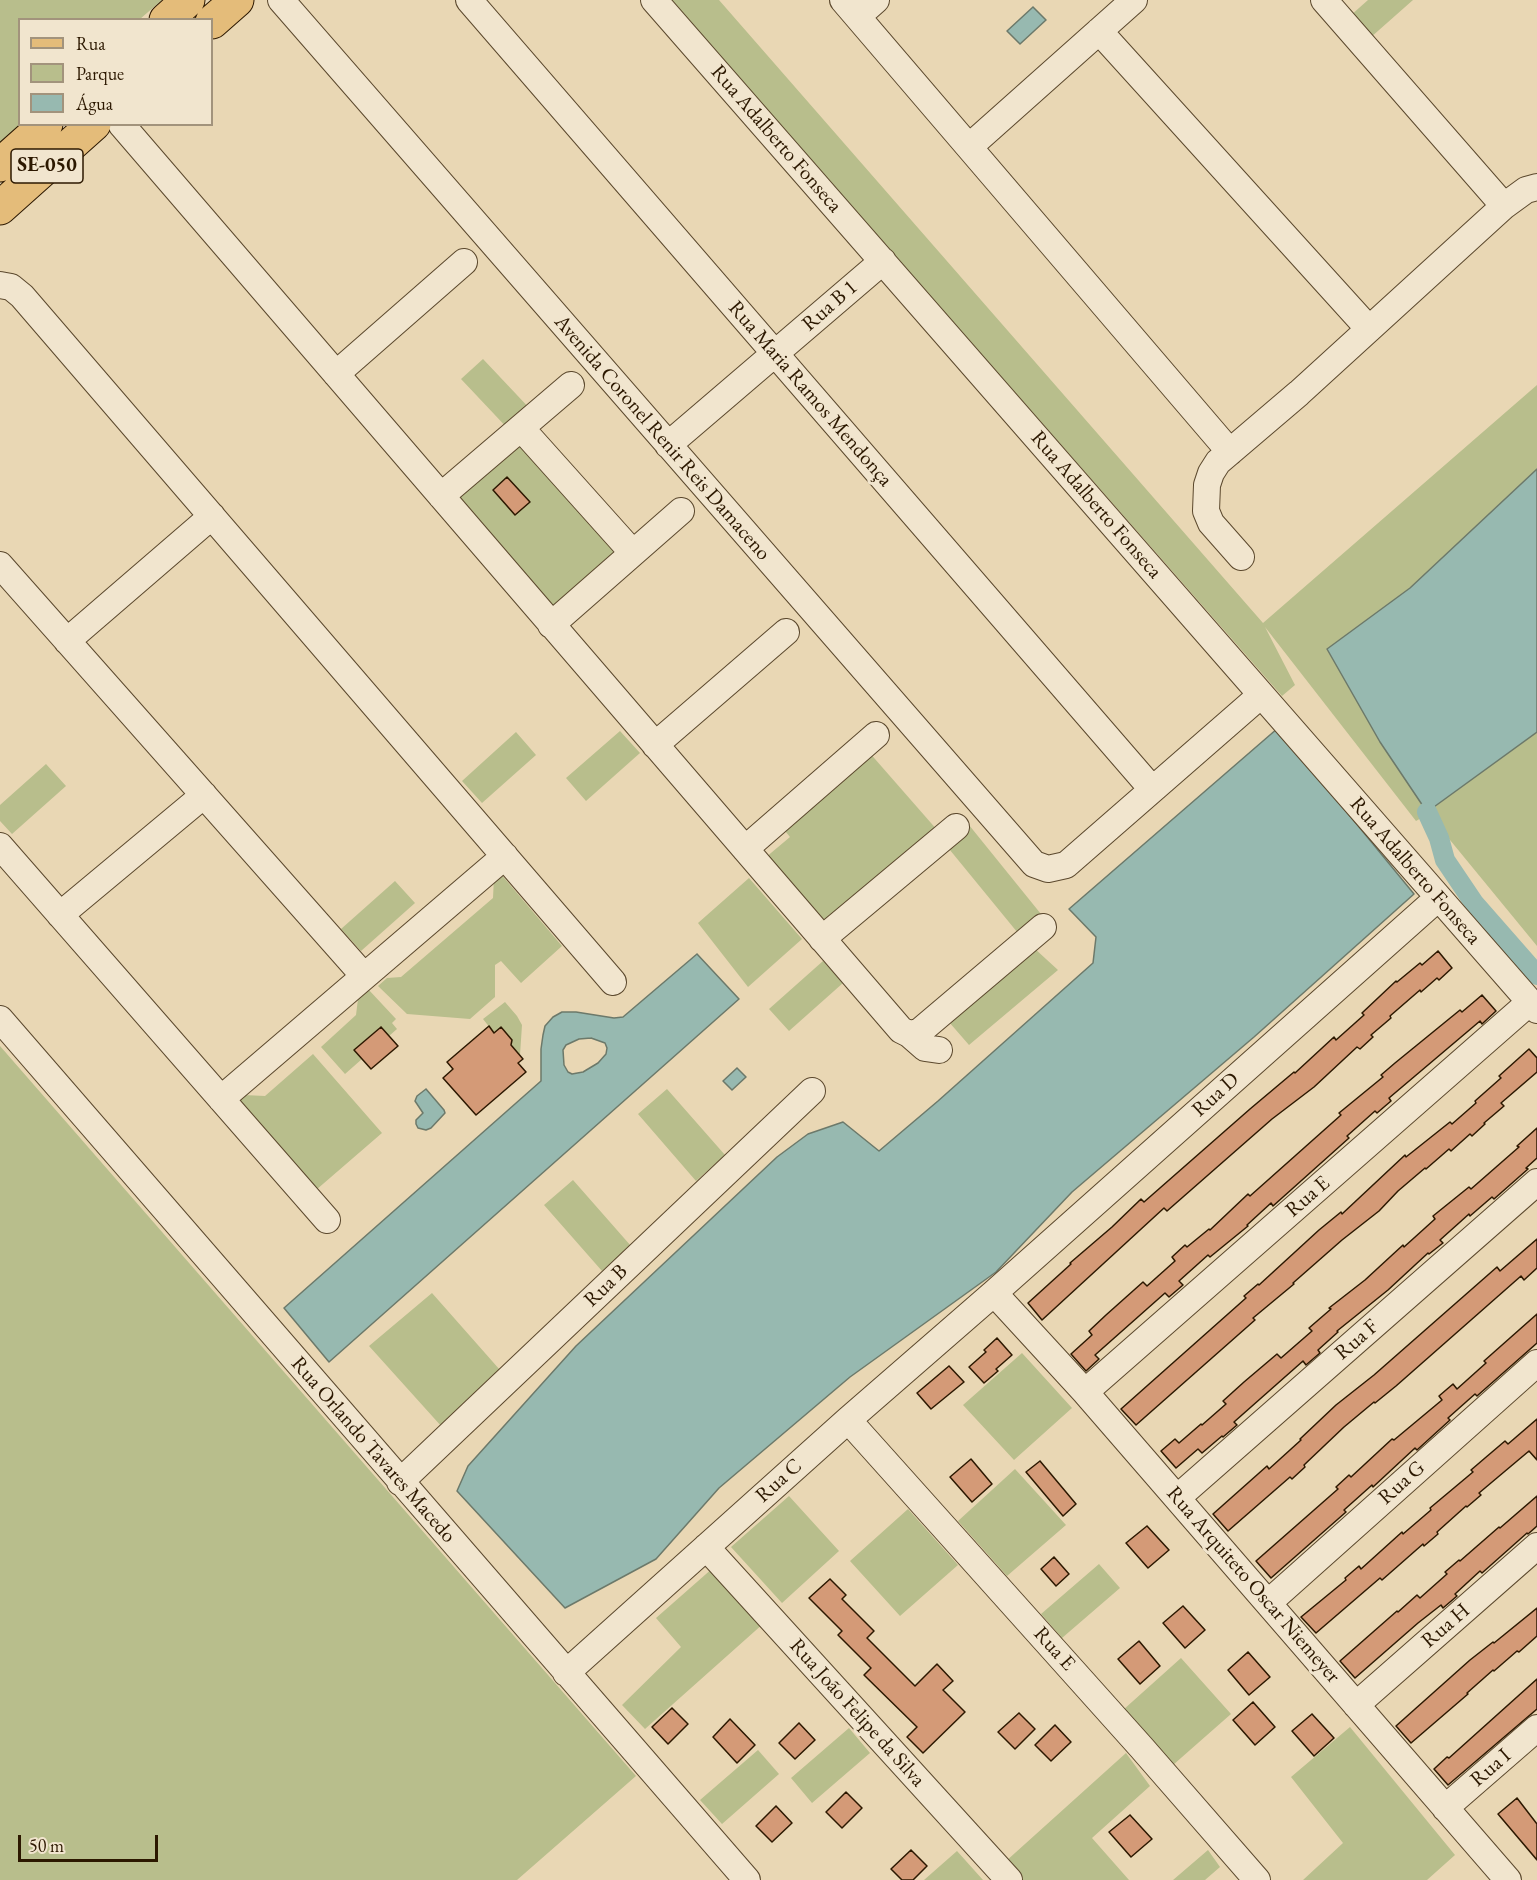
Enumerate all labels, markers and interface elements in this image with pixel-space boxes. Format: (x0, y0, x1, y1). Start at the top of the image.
legend (18, 18, 213, 126)
text: Rua (76, 32, 106, 55)
street label: Rua Adalberto Fonseca (705, 60, 847, 218)
text: Parque (76, 62, 124, 85)
text: Água (76, 92, 113, 115)
road number: SE-050 (11, 149, 83, 183)
street label: Rua B 1 (797, 275, 863, 337)
street label: Rua Maria Ramos Mendonça (722, 296, 898, 492)
street label: Avenida Coronel Renir Reis Damaceno (548, 310, 776, 566)
street label: Rua Adalberto Fonseca (1025, 426, 1167, 584)
street label: Rua Adalberto Fonseca (1344, 792, 1486, 950)
street label: Rua D (1187, 1067, 1245, 1123)
street label: Rua E (1281, 1171, 1335, 1223)
street label: Rua B (579, 1259, 633, 1313)
street label: Rua F (1330, 1314, 1384, 1366)
street label: Rua Orlando Tavares Macedo (285, 1352, 461, 1548)
street label: Rua C (751, 1454, 807, 1508)
street label: Rua G (1374, 1456, 1430, 1510)
street label: Rua Arquiteto Oscar Niemeyer (1161, 1482, 1345, 1688)
street label: Rua H (1417, 1598, 1475, 1654)
street label: Rua E (1028, 1622, 1080, 1676)
street label: Rua João Felipe da Silva (784, 1634, 930, 1792)
street label: Rua I (1465, 1743, 1517, 1793)
scale bar (21, 1823, 160, 1861)
text: 50 m (29, 1834, 64, 1857)

